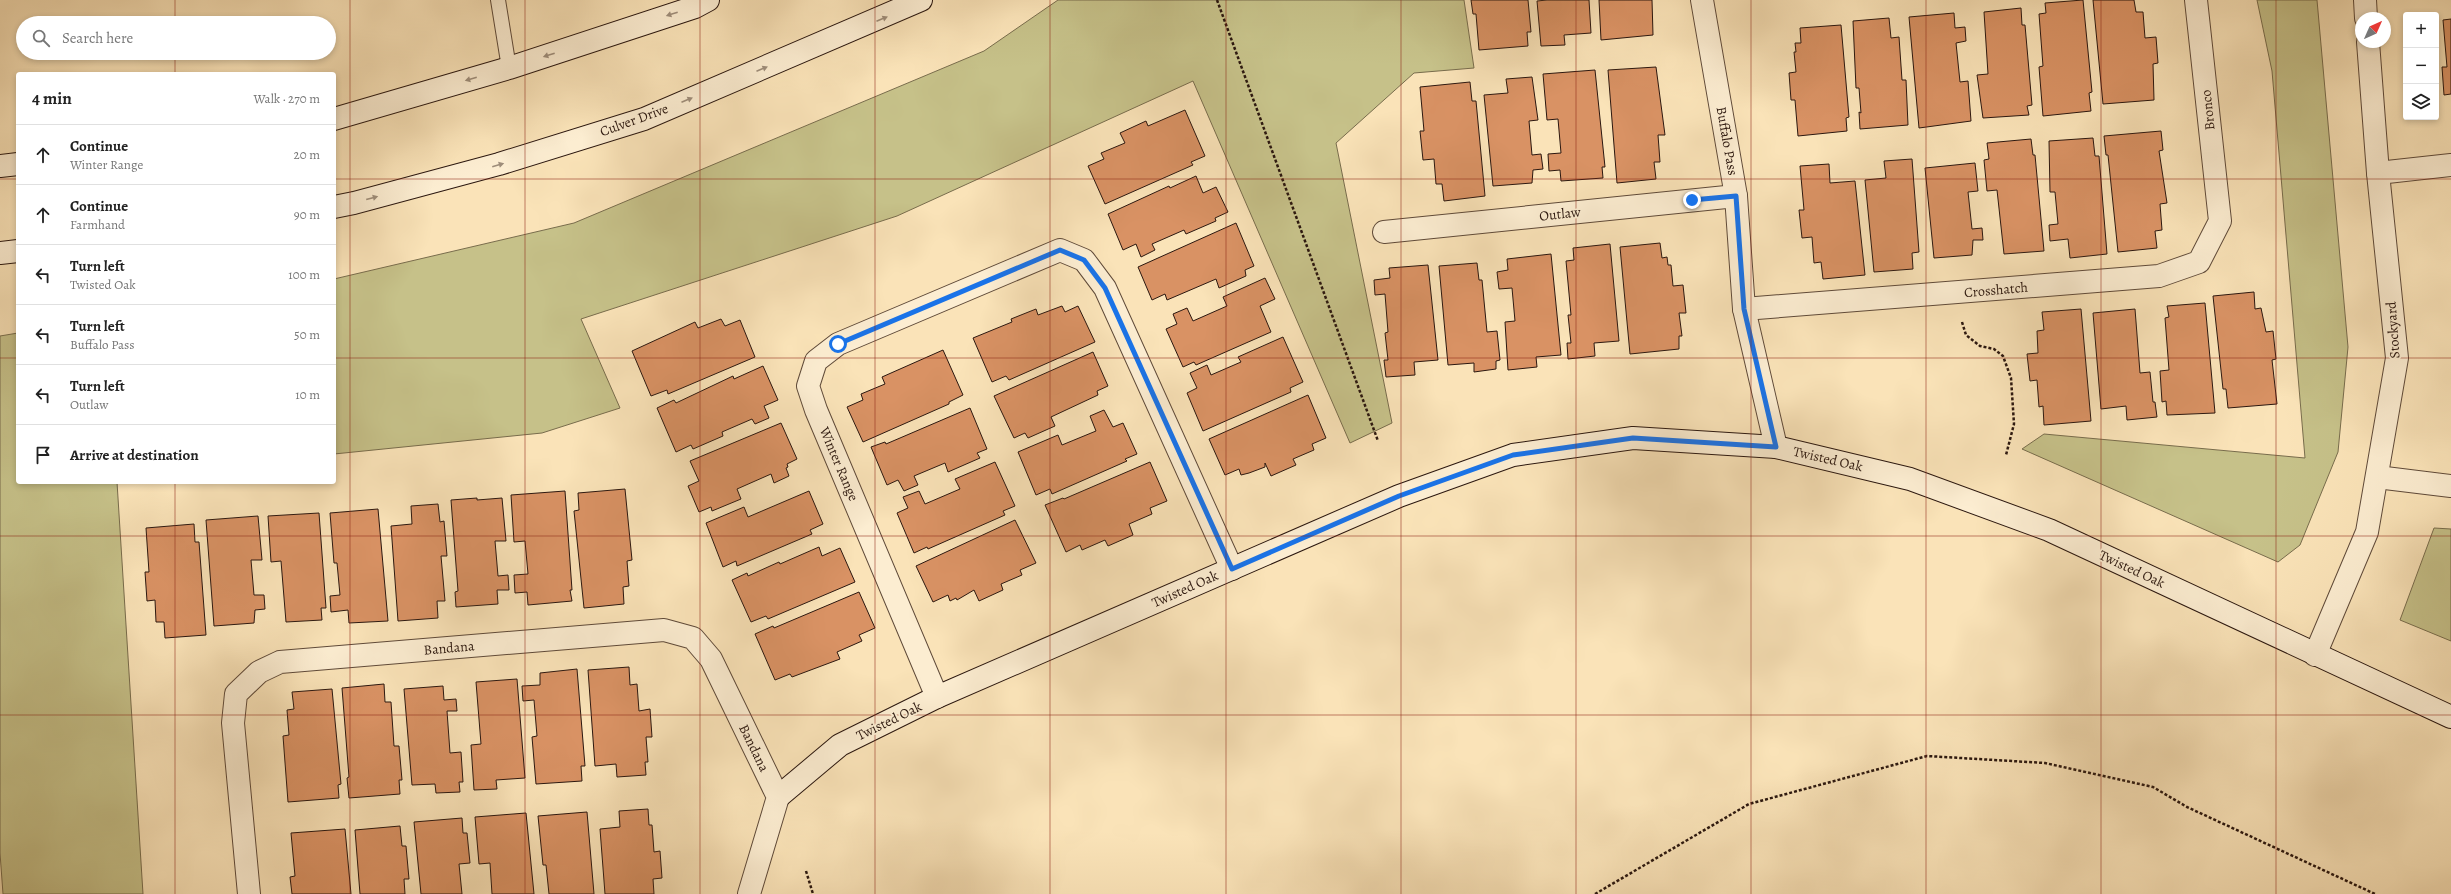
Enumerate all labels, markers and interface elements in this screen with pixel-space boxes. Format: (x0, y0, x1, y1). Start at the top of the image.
one-way arrow (666, 11, 678, 17)
north arrow (2355, 12, 2391, 48)
map controls (2403, 12, 2439, 120)
button: + (2403, 12, 2439, 48)
one-way arrow (876, 15, 888, 21)
search box (16, 16, 336, 60)
icon: search (30, 27, 52, 49)
text: Search here (62, 28, 133, 48)
button: − (2403, 48, 2439, 84)
one-way arrow (542, 52, 554, 58)
one-way arrow (756, 66, 767, 72)
one-way arrow (465, 76, 477, 82)
button: layers (2403, 84, 2439, 120)
text: 4 min (32, 87, 72, 110)
street label: Bronco (2196, 89, 2220, 131)
text: Walk · 270 m (254, 90, 320, 107)
one-way arrow (681, 97, 693, 103)
street label: Culver Drive (597, 99, 671, 141)
street label: Buffalo Pass (1712, 105, 1742, 177)
text: Continue (70, 136, 128, 156)
icon: ahead (32, 144, 54, 166)
text: 20 m (294, 146, 320, 163)
text: Winter Range (70, 156, 143, 173)
one-way arrow (491, 161, 504, 167)
route end (1683, 191, 1701, 209)
one-way arrow (366, 195, 378, 201)
text: Continue (70, 196, 128, 216)
street label: Outlaw (1538, 202, 1582, 226)
icon: ahead (32, 204, 54, 226)
text: 90 m (294, 206, 320, 223)
text: Farmhand (70, 216, 125, 233)
text: Turn left (70, 256, 125, 276)
icon: left (32, 264, 54, 286)
text: 100 m (288, 266, 320, 283)
text: Twisted Oak (70, 276, 136, 293)
street label: Crosshatch (1963, 278, 2029, 302)
street label: Stockyard (2381, 300, 2404, 359)
text: Turn left (70, 316, 125, 336)
icon: left (32, 324, 54, 346)
text: 50 m (294, 326, 320, 343)
route start (829, 335, 847, 353)
text: Buffalo Pass (70, 336, 135, 353)
text: Turn left (70, 376, 125, 396)
icon: left (32, 384, 54, 406)
text: 10 m (295, 386, 320, 403)
text: Outlaw (70, 396, 108, 413)
street label: Winter Range (814, 423, 863, 504)
street label: Twisted Oak (1791, 442, 1865, 476)
icon: arrive (32, 444, 54, 466)
text: Arrive at destination (70, 445, 199, 465)
street label: Twisted Oak (2096, 545, 2168, 593)
street label: Twisted Oak (1149, 566, 1221, 612)
street label: Bandana (423, 636, 476, 660)
street label: Twisted Oak (853, 697, 925, 745)
street label: Bandana (734, 721, 774, 775)

